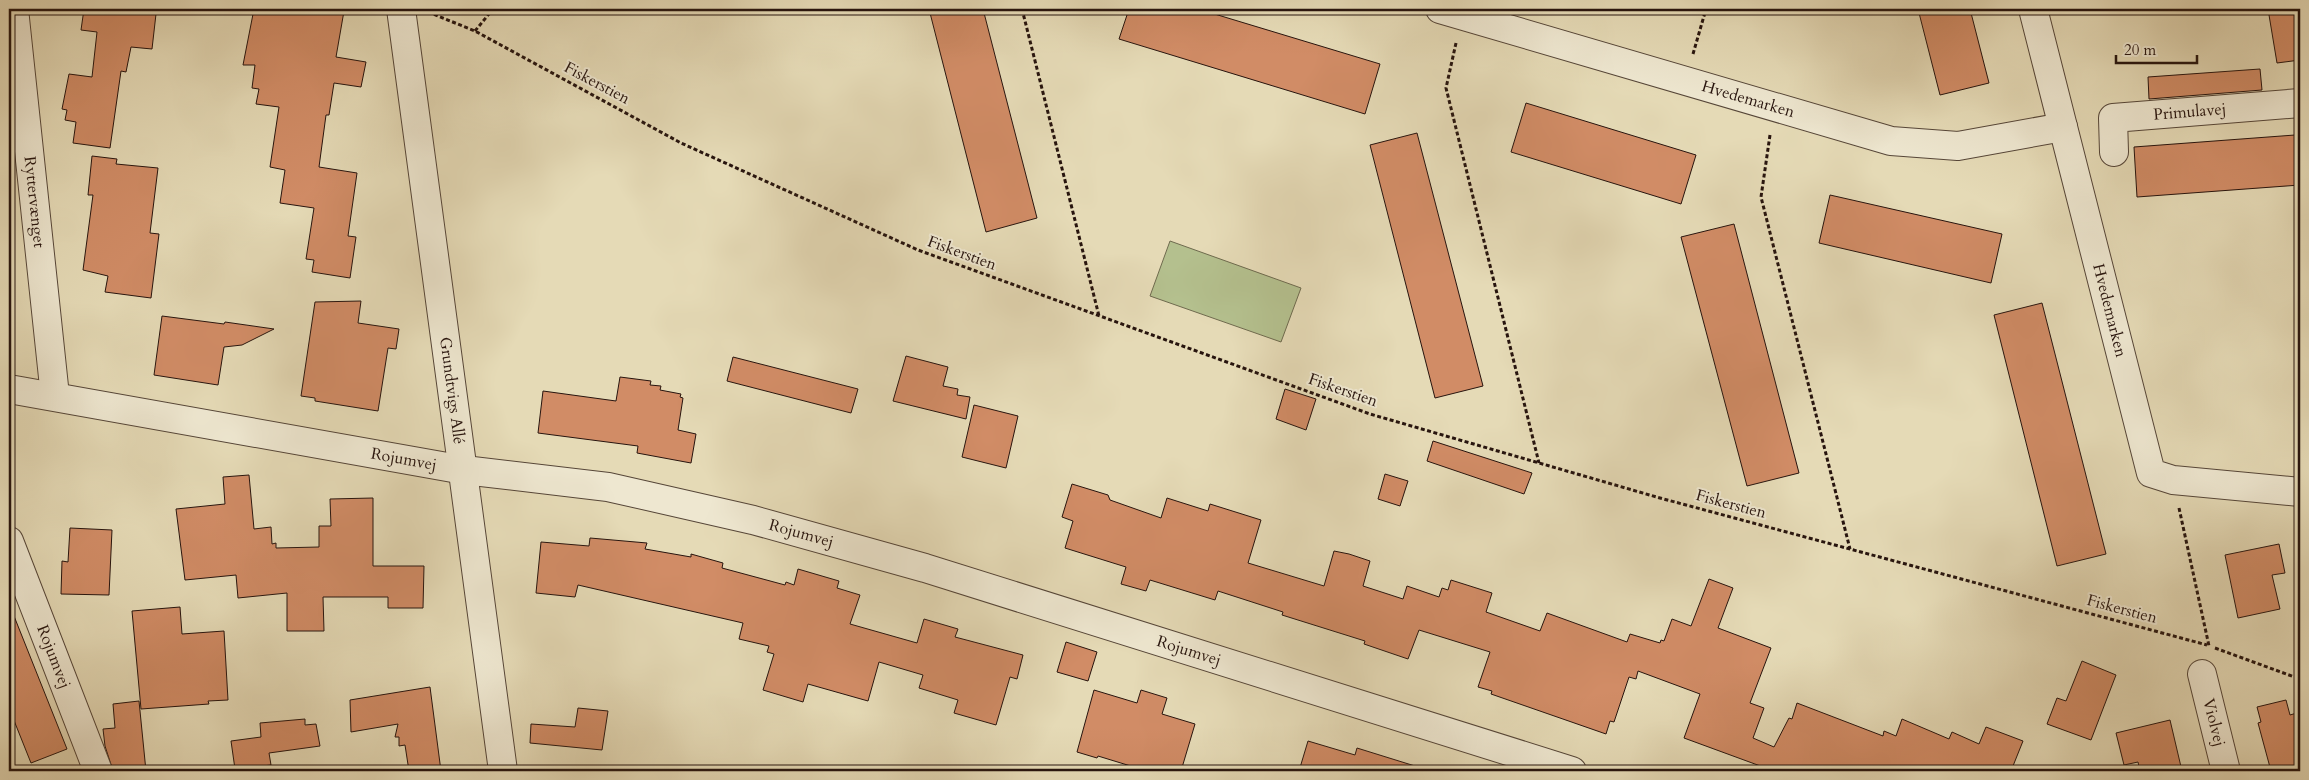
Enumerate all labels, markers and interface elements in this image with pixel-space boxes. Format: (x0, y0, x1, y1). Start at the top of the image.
scale bar (2116, 32, 2198, 64)
text: 20 m (2124, 40, 2156, 60)
street label: Fiskerstien (560, 56, 634, 110)
street label: Hvedemarken (1699, 75, 1797, 123)
street label: Primulavej (2152, 98, 2227, 126)
street label: Ryttervænget (19, 155, 50, 249)
street label: Fiskerstien (924, 230, 1000, 276)
street label: Hvedemarken (2087, 261, 2132, 360)
street label: Grundtvigs Allé (434, 336, 470, 446)
street label: Fiskerstien (1305, 368, 1381, 412)
street label: Rojumvej (369, 443, 438, 476)
street label: Fiskerstien (1693, 484, 1769, 524)
street label: Rojumvej (766, 514, 836, 553)
street label: Fiskerstien (2084, 589, 2160, 629)
street label: Rojumvej (31, 622, 76, 692)
street label: Rojumvej (1154, 630, 1224, 671)
street label: Violvej (2197, 696, 2231, 749)

